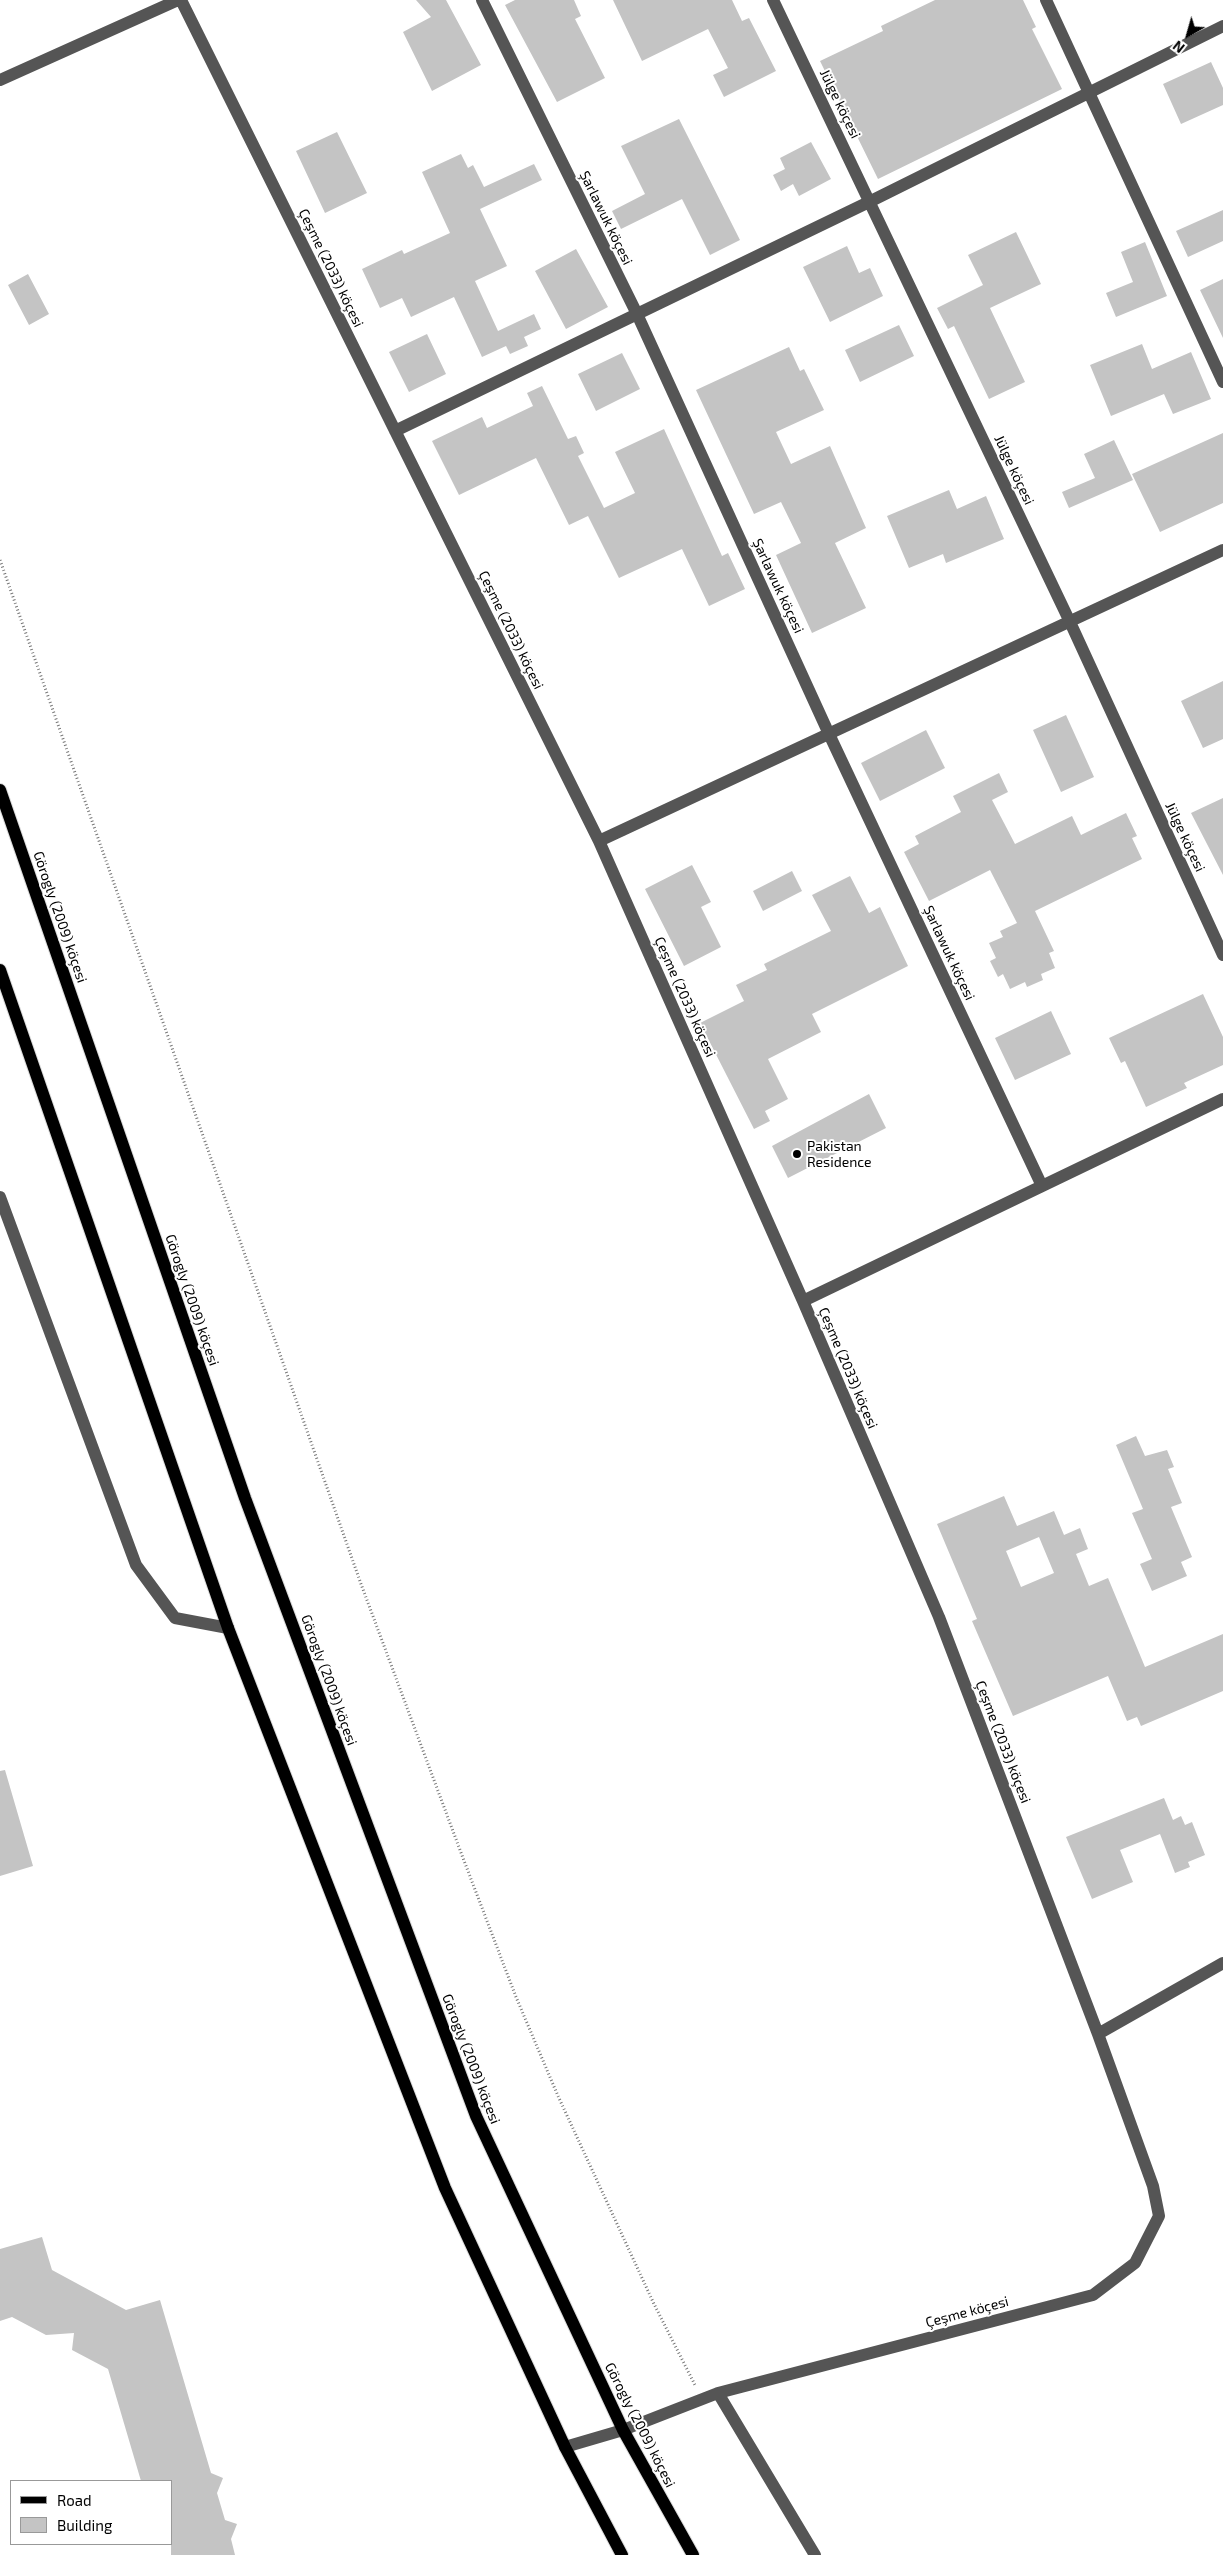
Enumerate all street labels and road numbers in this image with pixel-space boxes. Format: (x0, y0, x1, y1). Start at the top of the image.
street label: Jülge köçesi (816, 67, 864, 141)
street label: Şarlawuk köçesi (576, 168, 636, 268)
street label: Çeşme (2033) köçesi (295, 206, 367, 330)
street label: Jülge köçesi (991, 432, 1037, 508)
street label: Şarlawuk köçesi (749, 536, 807, 636)
street label: Çeşme (2033) köçesi (475, 568, 547, 692)
street label: Jülge köçesi (1162, 799, 1208, 875)
street label: Görogly (2009) köçesi (30, 849, 90, 985)
street label: Şarlawuk köçesi (920, 903, 978, 1003)
street label: Çeşme (2033) köçesi (651, 934, 719, 1060)
street label: Görogly (2009) köçesi (162, 1232, 222, 1368)
street label: Çeşme (2033) köçesi (815, 1305, 881, 1431)
street label: Görogly (2009) köçesi (298, 1612, 360, 1748)
street label: Çeşme (2033) köçesi (972, 1678, 1034, 1806)
street label: Görogly (2009) köçesi (438, 1992, 504, 2126)
street label: Çeşme köçesi (924, 2293, 1010, 2331)
street label: Görogly (2009) köçesi (601, 2360, 679, 2490)

